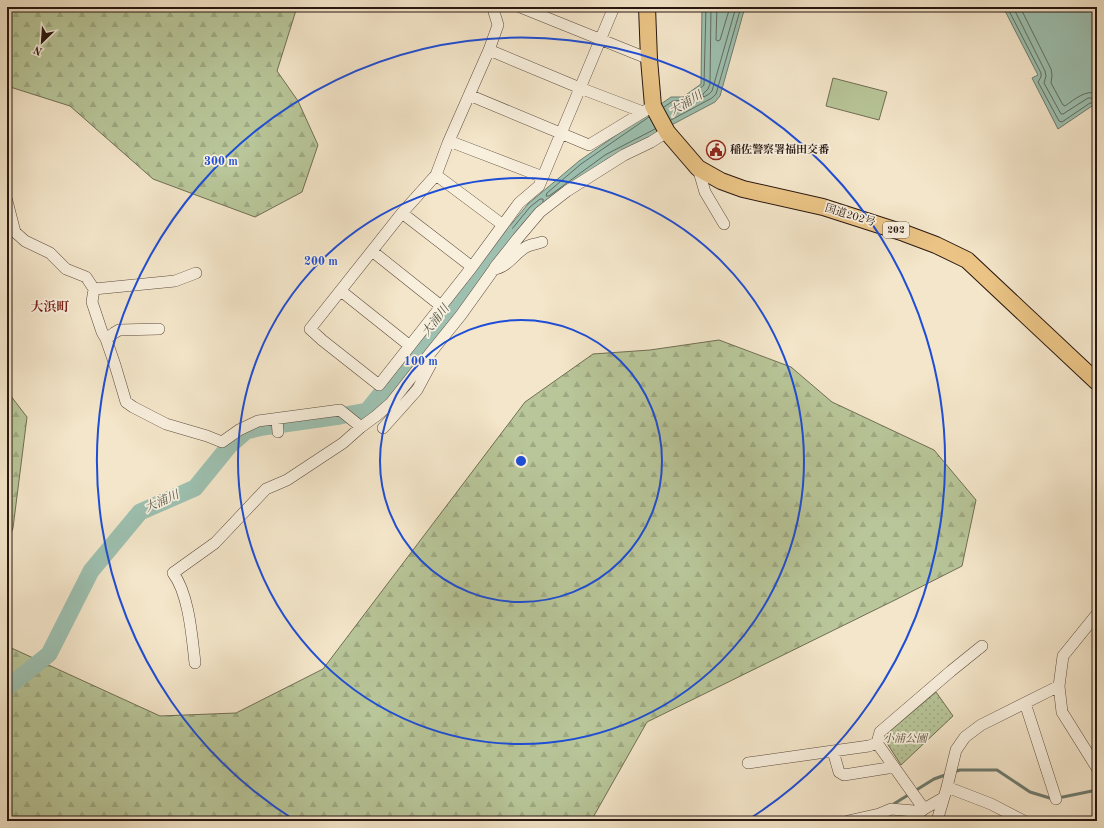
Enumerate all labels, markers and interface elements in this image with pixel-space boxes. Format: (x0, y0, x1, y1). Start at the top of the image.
north arrow (22, 22, 62, 62)
text: N (32, 43, 45, 56)
water label: 大浦川 (666, 87, 706, 118)
public building icon: 稲佐警察署福田交番 (705, 139, 727, 161)
place label: 稲佐警察署福田交番 (730, 143, 830, 156)
text: 300 m (204, 156, 238, 168)
street label: 国道202号 (823, 201, 877, 229)
road number: 202 (883, 222, 909, 238)
text: 200 m (304, 256, 338, 268)
district label: 大浜町 (30, 299, 70, 314)
water label: 大浦川 (419, 300, 453, 339)
text: 100 m (404, 356, 438, 368)
centre of rings (514, 454, 528, 468)
water label: 大浦川 (142, 487, 183, 515)
park label: 小浦公園 (883, 732, 929, 745)

